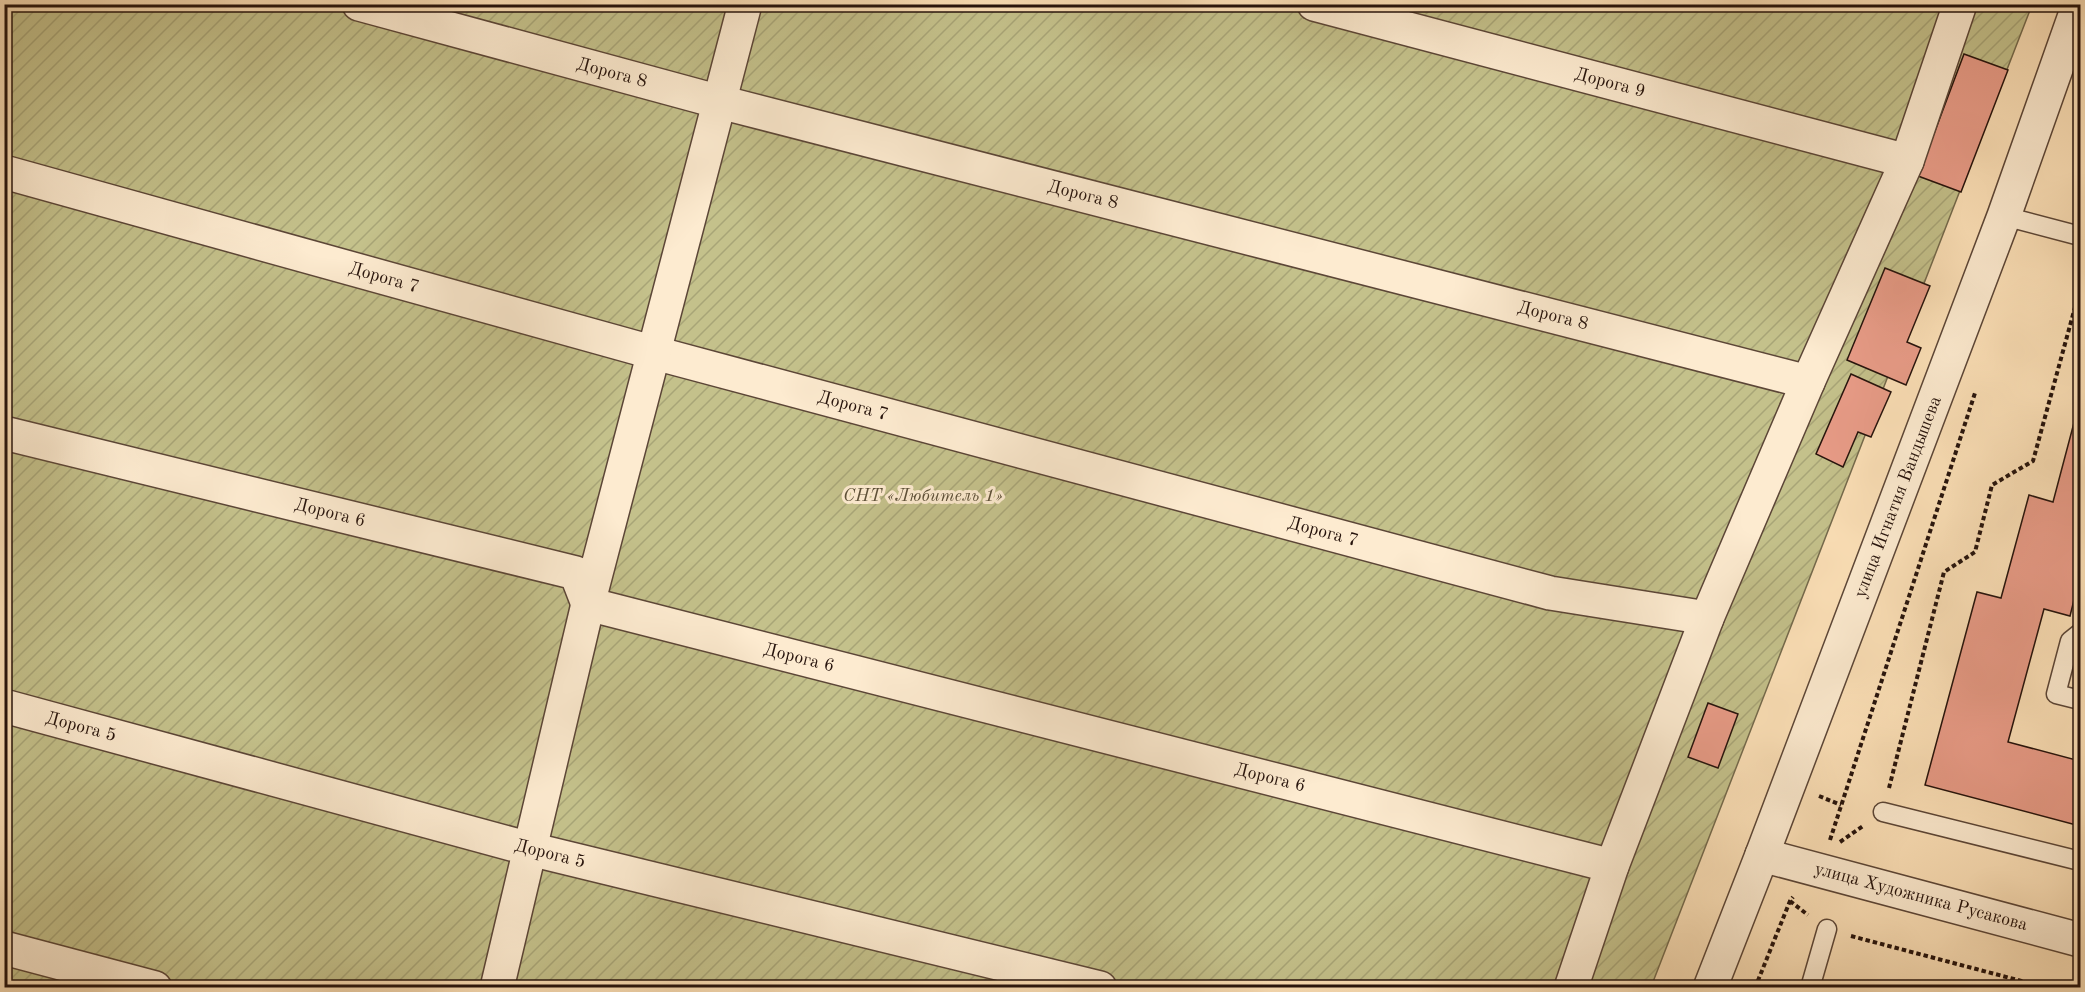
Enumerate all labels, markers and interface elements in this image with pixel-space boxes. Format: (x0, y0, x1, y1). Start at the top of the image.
street label: Дорога 8 (575, 55, 649, 91)
street label: Дорога 9 (1573, 65, 1647, 101)
street label: Дорога 8 (1046, 178, 1120, 212)
street label: Дорога 7 (347, 259, 421, 297)
street label: Дорога 8 (1516, 299, 1590, 333)
street label: Дорога 7 (816, 388, 890, 424)
street label: улица Игнатия Вандышева (1851, 394, 1945, 600)
park label: СНТ «Любитель 1» (843, 487, 1003, 505)
street label: Дорога 6 (293, 496, 367, 530)
street label: Дорога 7 (1286, 514, 1360, 550)
street label: Дорога 6 (762, 641, 836, 675)
street label: Дорога 5 (44, 709, 118, 745)
street label: Дорога 6 (1233, 761, 1307, 795)
street label: Дорога 5 (513, 837, 587, 871)
street label: улица Художника Русакова (1813, 860, 2030, 934)

